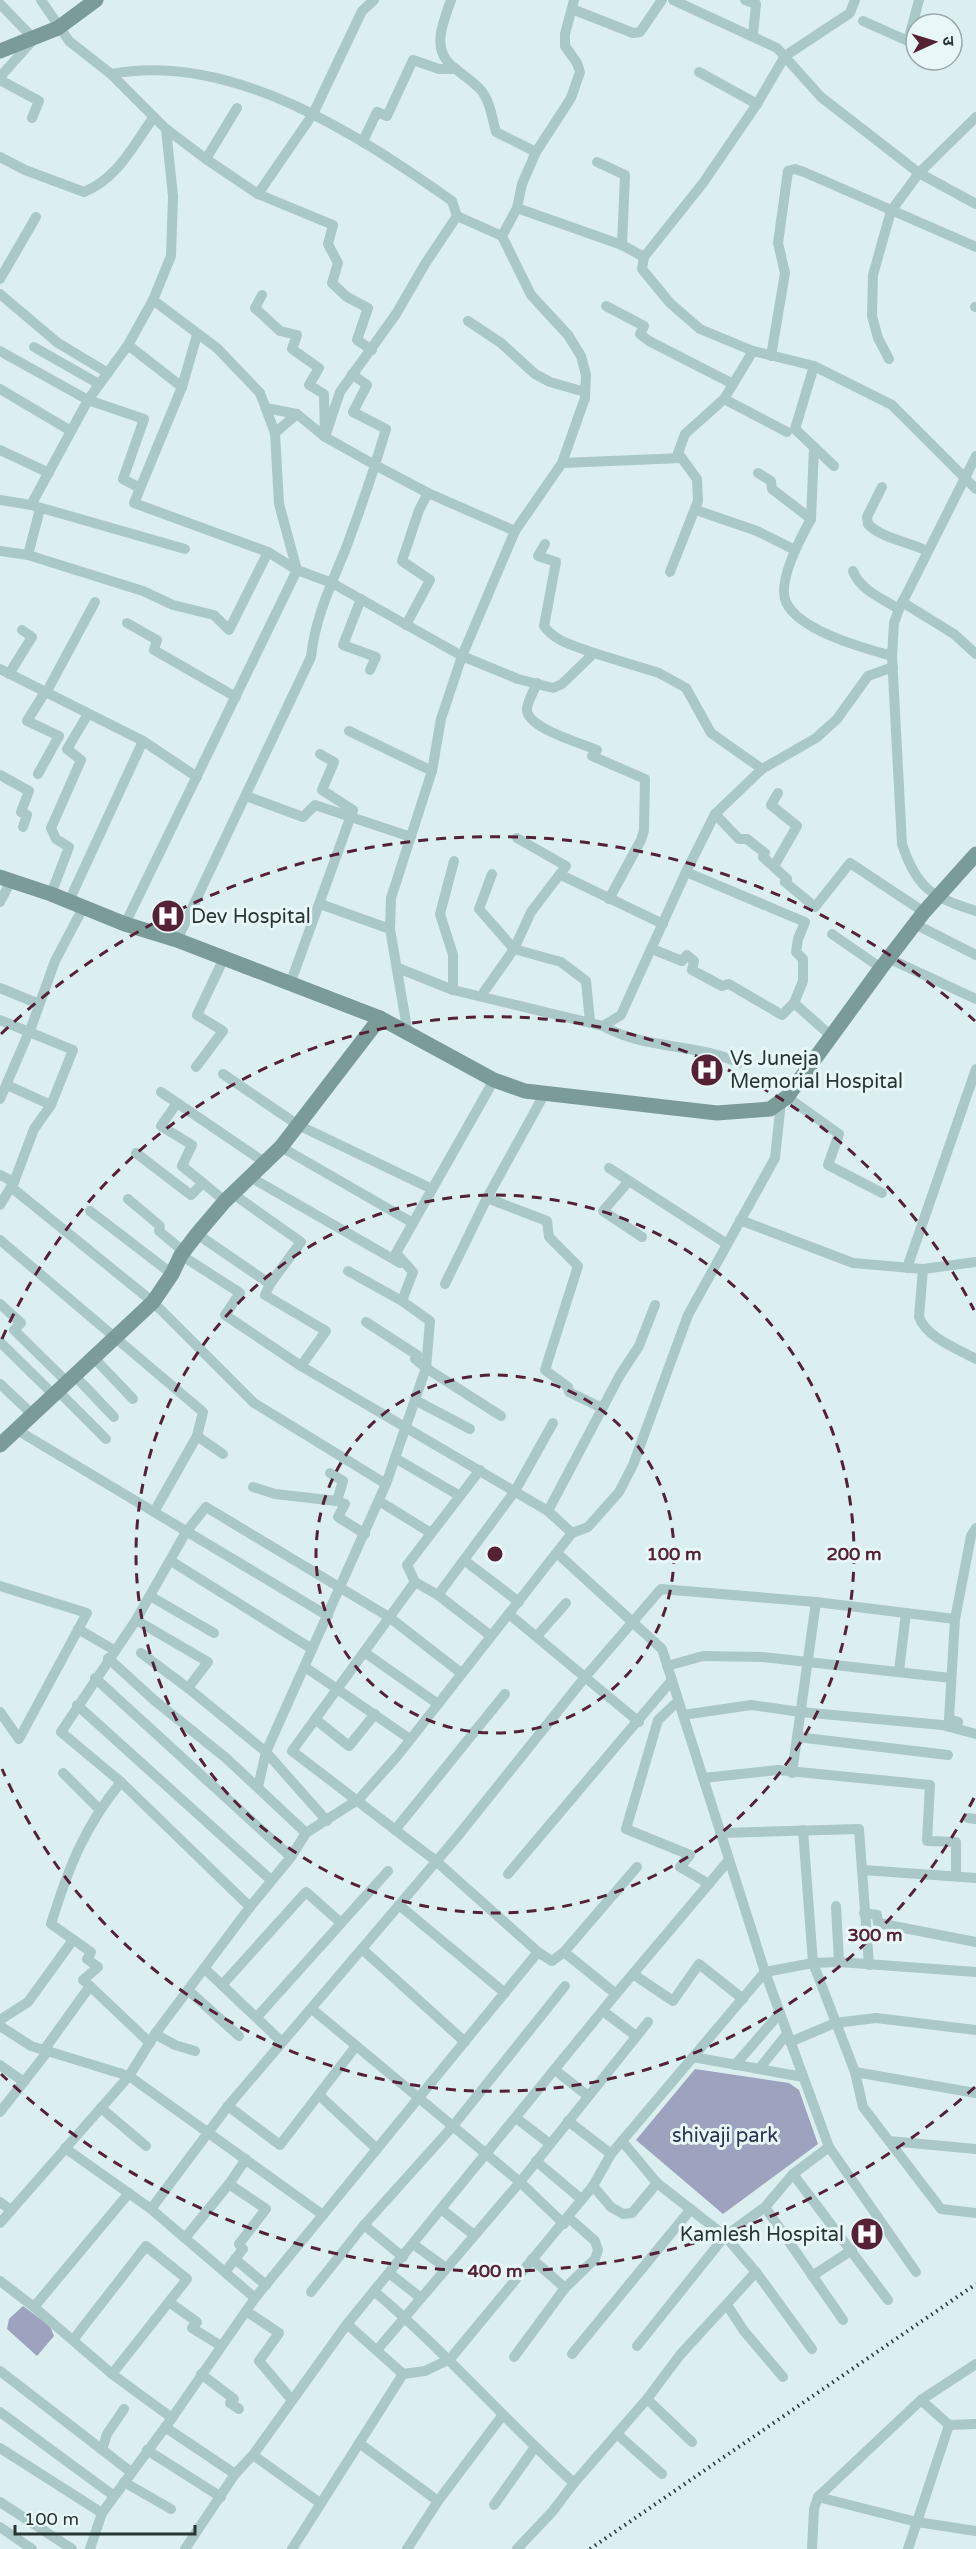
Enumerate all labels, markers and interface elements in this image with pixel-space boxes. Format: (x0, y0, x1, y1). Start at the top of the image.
north arrow (904, 12, 964, 72)
text: उ (938, 36, 958, 47)
hospital icon: Dev Hospital (150, 898, 186, 934)
place label: Dev Hospital (191, 905, 311, 929)
place label: Vs Juneja Memorial Hospital (730, 1047, 903, 1094)
hospital icon: Vs Juneja Memorial Hospital (689, 1052, 725, 1088)
text: 100 m (646, 1543, 702, 1565)
text: 200 m (826, 1543, 882, 1565)
centre of rings (485, 1544, 505, 1564)
text: 300 m (847, 1924, 903, 1946)
park label: shivaji park (672, 2124, 778, 2148)
hospital icon: Kamlesh Hospital (849, 2216, 885, 2252)
place label: Kamlesh Hospital (680, 2223, 844, 2247)
text: 400 m (467, 2260, 523, 2282)
scale bar (15, 2498, 195, 2536)
text: 100 m (24, 2508, 79, 2530)

